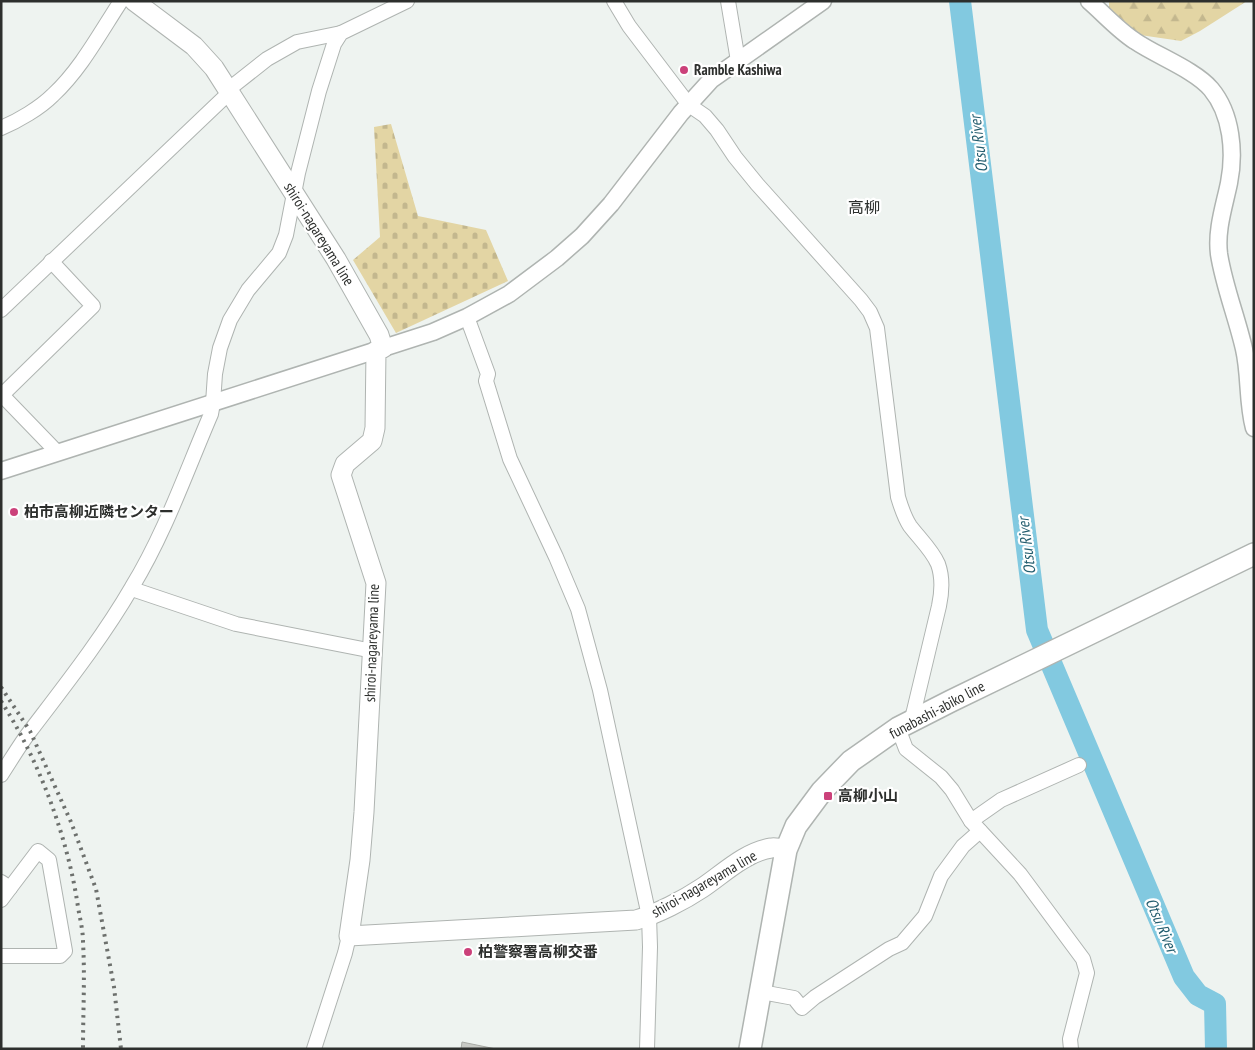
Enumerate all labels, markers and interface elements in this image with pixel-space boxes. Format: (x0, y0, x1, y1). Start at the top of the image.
place label: Ramble Kashiwa (694, 60, 782, 79)
marker: Ramble Kashiwa (678, 64, 690, 76)
water label: Otsu River (964, 112, 991, 174)
street label: shiroi-nagareyama line (280, 179, 359, 289)
district label: 高柳 (848, 197, 880, 217)
place label: 柏市高柳近隣センター (24, 502, 174, 521)
marker: 柏市高柳近隣センター (8, 506, 20, 518)
water label: Otsu River (1012, 514, 1039, 576)
street label: shiroi-nagareyama line (360, 583, 383, 702)
street label: funabashi-abiko line (886, 676, 988, 743)
place label: 高柳小山 (838, 786, 898, 805)
marker: 高柳小山 (822, 790, 834, 802)
street label: shiroi-nagareyama line (648, 846, 760, 921)
water label: Otsu River (1142, 895, 1183, 958)
place label: 柏警察署高柳交番 (478, 942, 598, 961)
marker: 柏警察署高柳交番 (462, 946, 474, 958)

